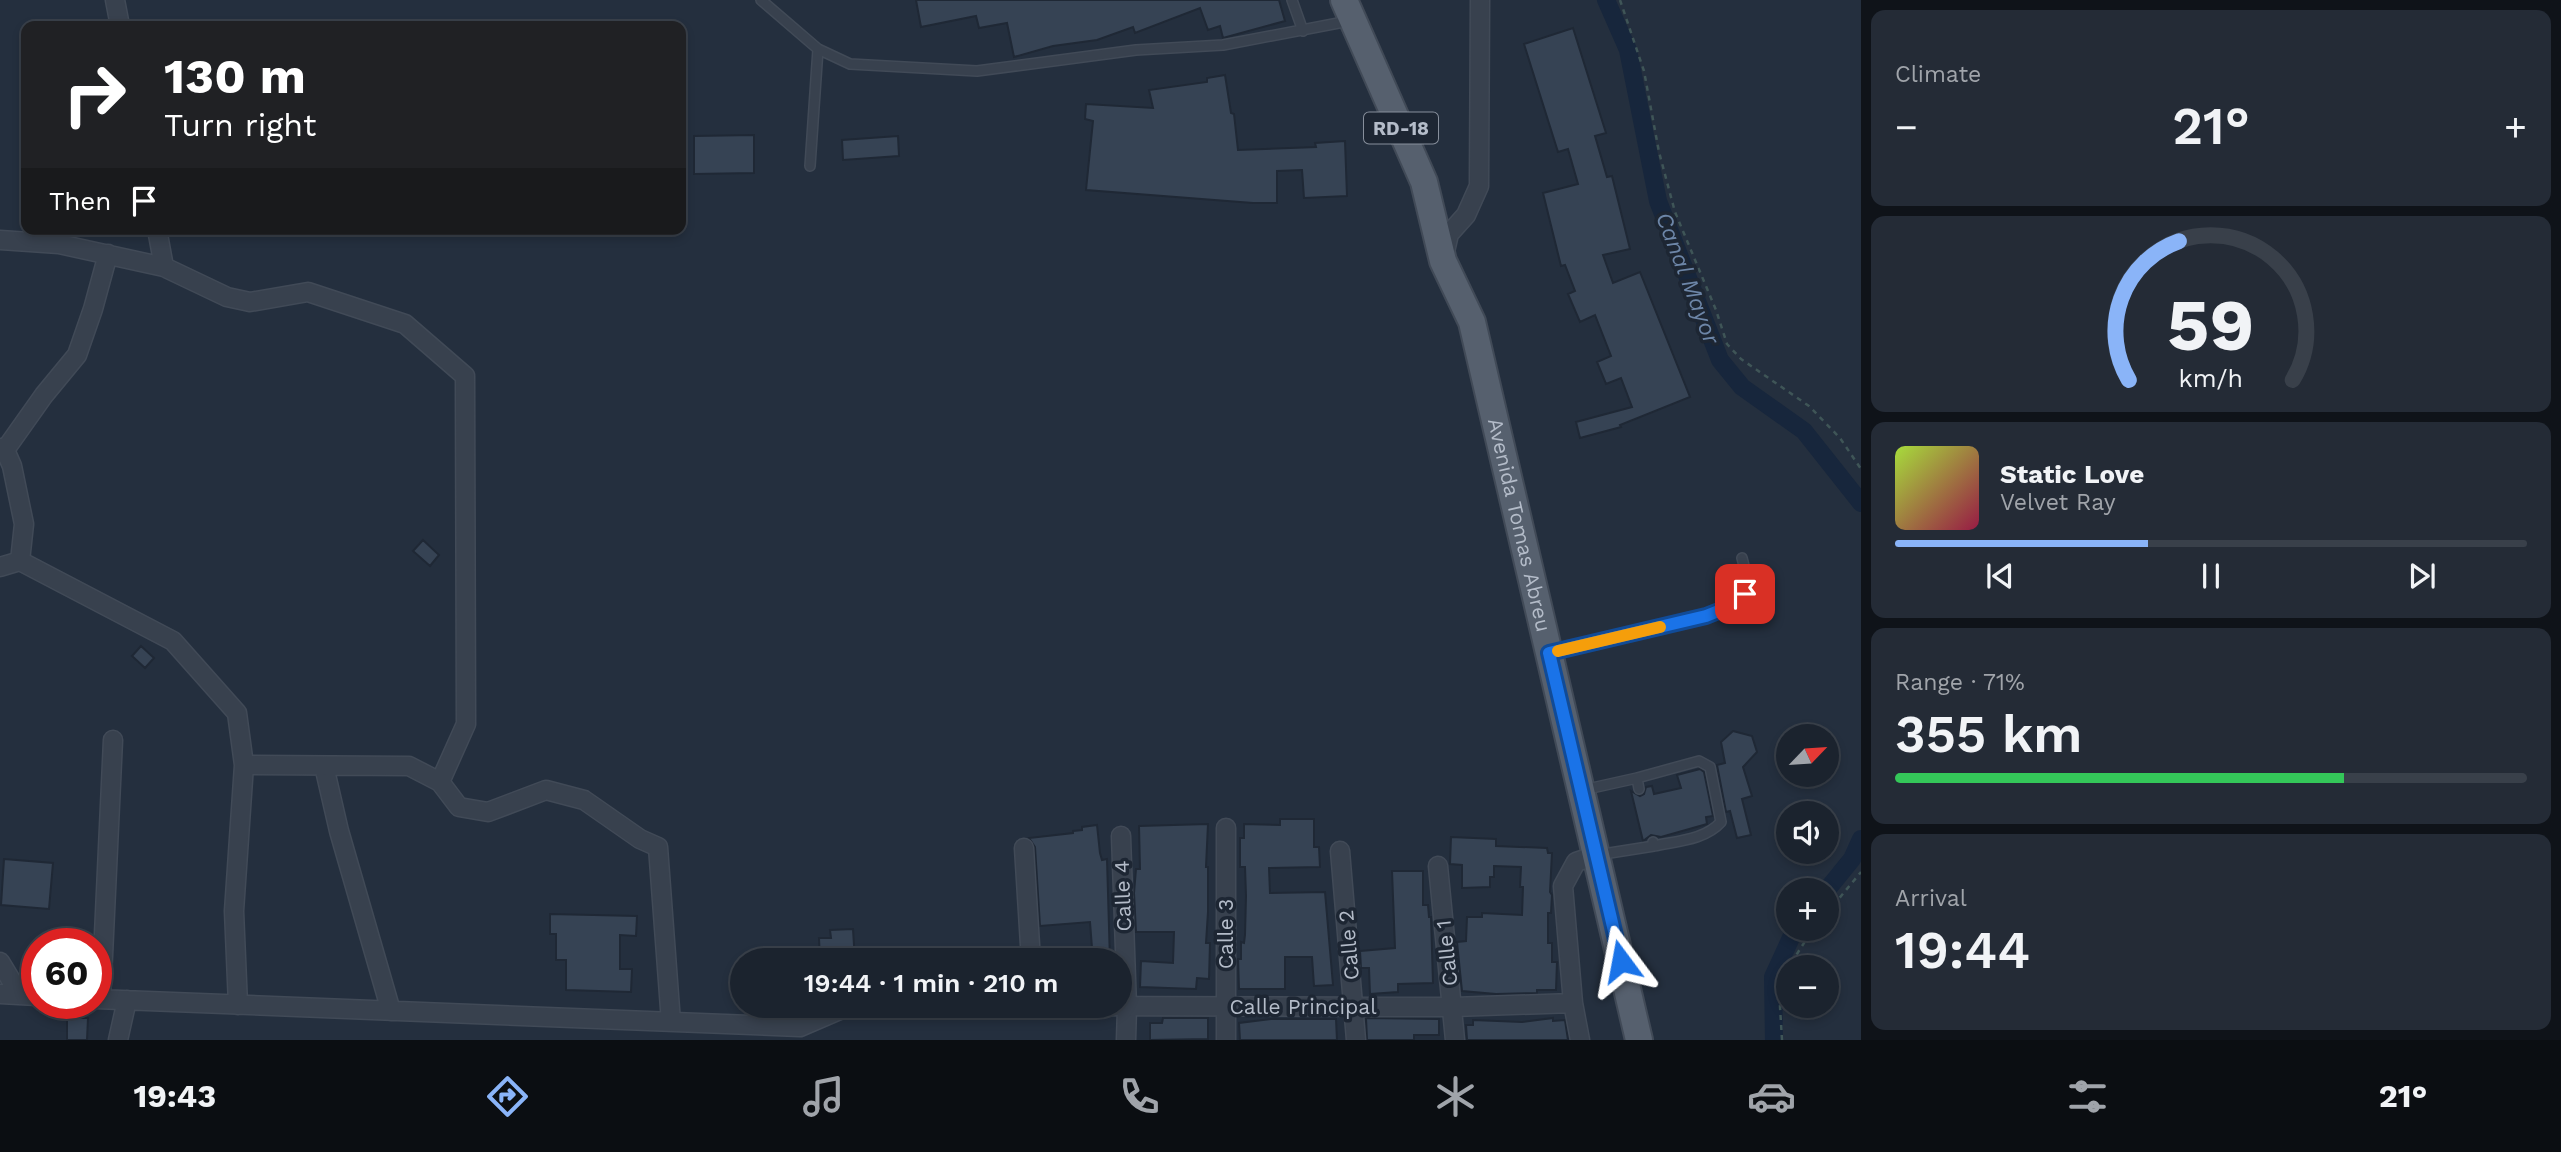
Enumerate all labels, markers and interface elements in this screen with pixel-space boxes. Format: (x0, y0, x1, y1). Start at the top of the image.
text: 130 m (164, 47, 306, 105)
icon: right (49, 49, 140, 140)
text: Climate (1895, 61, 1981, 88)
text: 21° (2172, 96, 2250, 157)
text: − (1895, 105, 1918, 149)
text: + (2504, 105, 2527, 149)
text: Turn right (164, 106, 316, 144)
road number: RD-18 (1364, 112, 1438, 144)
icon: arrive (125, 182, 163, 220)
text: Then (49, 186, 111, 216)
water label: Canal Mayor (1650, 208, 1725, 349)
text: 59 (2167, 282, 2255, 368)
text: km/h (2179, 364, 2243, 393)
street label: Avenida Tomas Abreu (1483, 416, 1557, 634)
text: Static Love (2000, 459, 2144, 489)
text: Velvet Ray (2000, 489, 2116, 516)
icon: previous (1981, 557, 2019, 595)
icon: pause (2192, 557, 2230, 595)
icon: next (2403, 557, 2441, 595)
pin (1715, 564, 1775, 624)
icon: arrive (1726, 575, 1764, 613)
text: Range · 71% (1895, 669, 2025, 696)
text: 355 km (1895, 704, 2083, 765)
north arrow (1776, 724, 1839, 788)
map controls (1776, 724, 1839, 1018)
button: sound (1776, 801, 1839, 864)
street label: Calle 4 (1109, 860, 1136, 932)
button: + (1776, 878, 1839, 941)
text: Arrival (1895, 885, 1967, 912)
street label: Calle 3 (1213, 899, 1238, 969)
street label: Calle 2 (1333, 909, 1364, 981)
street label: Calle 1 (1431, 919, 1462, 987)
text: 19:44 (1895, 920, 2030, 981)
position arrow (1584, 924, 1658, 998)
speed limit sign: 60 (21, 928, 112, 1019)
button: − (1776, 955, 1839, 1018)
text: 19:44 · 1 min · 210 m (804, 968, 1058, 998)
street label: Calle Principal (1229, 994, 1377, 1019)
icon: directions (483, 1072, 532, 1121)
icon: music (799, 1072, 848, 1121)
icon: phone (1115, 1072, 1164, 1121)
icon: climate (1431, 1072, 1480, 1121)
icon: car (1747, 1072, 1796, 1121)
icon: filters (2063, 1072, 2112, 1121)
text: 19:43 (133, 1077, 216, 1115)
text: 21° (2379, 1077, 2427, 1115)

